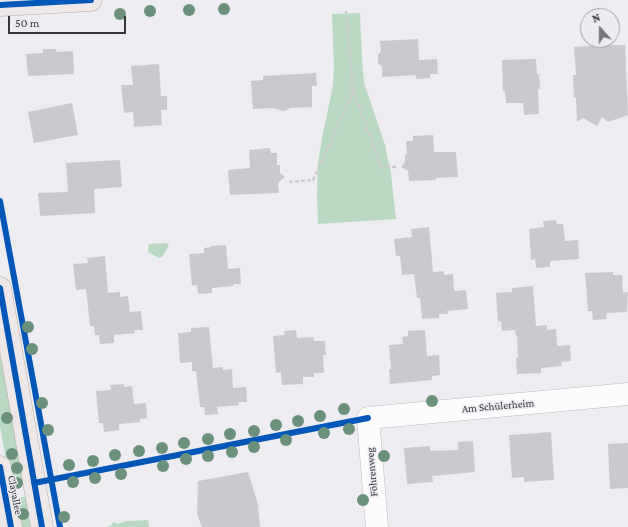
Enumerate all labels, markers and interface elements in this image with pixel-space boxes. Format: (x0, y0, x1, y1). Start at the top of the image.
scale bar (10, 8, 128, 34)
north arrow (580, 8, 620, 48)
text: N (590, 11, 602, 25)
text: 50 m (15, 16, 39, 30)
street label: Am Schülerheim (461, 396, 535, 416)
street label: Föhrenweg (363, 447, 381, 497)
street label: Clayallee (5, 474, 25, 516)

